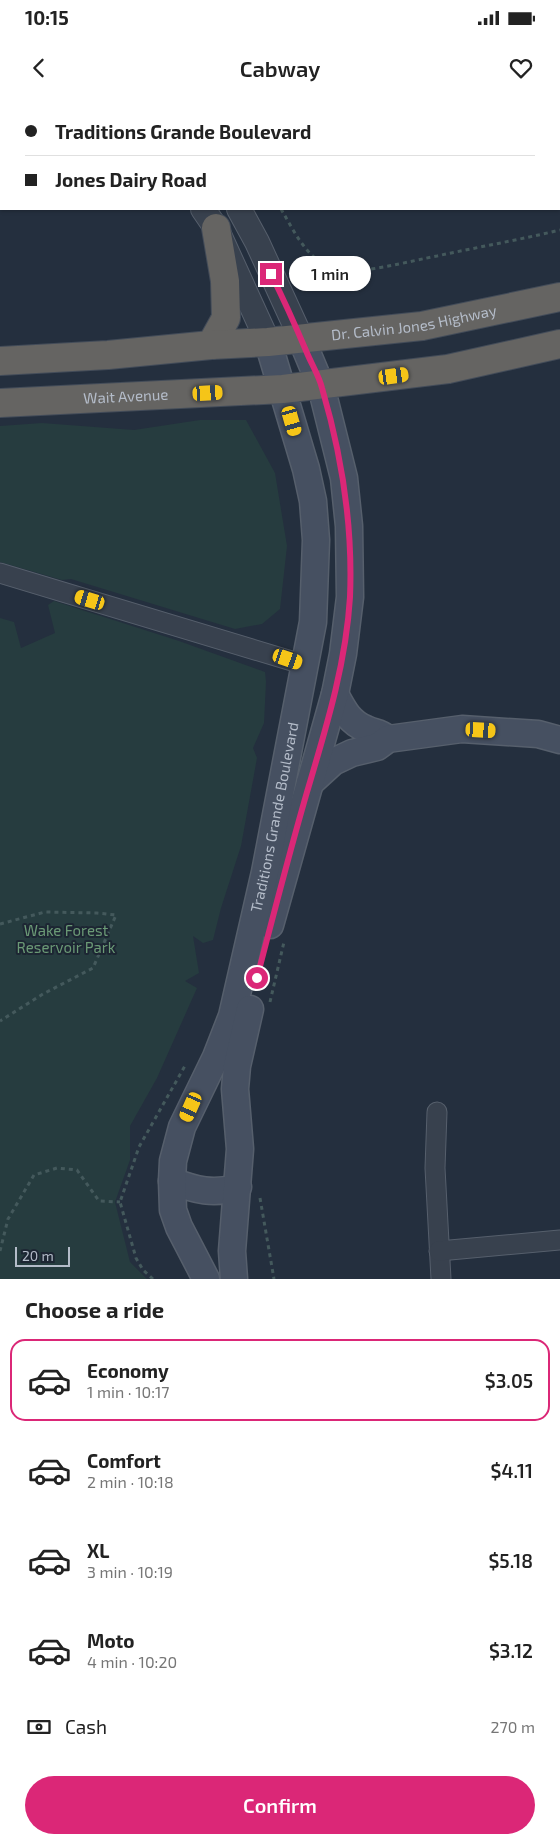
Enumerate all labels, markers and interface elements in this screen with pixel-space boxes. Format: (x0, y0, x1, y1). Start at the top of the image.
text: 10:15 (25, 6, 69, 29)
icon: back (25, 54, 53, 82)
icon: heart (507, 54, 535, 82)
text: Cabway (240, 55, 320, 81)
text: Traditions Grande Boulevard (55, 120, 311, 143)
text: Jones Dairy Road (55, 168, 207, 191)
callout: 1 min (288, 256, 371, 292)
route end (260, 263, 282, 285)
text: 1 min (311, 264, 349, 283)
street label: Dr. Calvin Jones Highway (330, 301, 498, 343)
car (378, 366, 409, 386)
street label: Wait Avenue (83, 385, 169, 407)
car (192, 385, 223, 401)
car (280, 405, 303, 437)
car (73, 588, 106, 612)
car (271, 647, 304, 671)
street label: Traditions Grande Boulevard (246, 720, 302, 914)
car (465, 722, 496, 738)
park label: Wake Forest Reservoir Park (17, 921, 116, 956)
route start (246, 967, 268, 989)
car (178, 1090, 203, 1124)
scale bar (15, 1244, 70, 1267)
text: 20 m (22, 1247, 54, 1264)
text: Choose a ride (25, 1296, 164, 1322)
icon: car (27, 1358, 72, 1403)
text: Economy (87, 1359, 169, 1382)
text: $3.05 (485, 1369, 533, 1392)
text: 1 min · 10:17 (87, 1382, 169, 1401)
icon: car (27, 1448, 72, 1493)
text: Comfort (87, 1449, 161, 1472)
text: $4.11 (491, 1459, 533, 1482)
text: 2 min · 10:18 (87, 1472, 174, 1491)
icon: car (27, 1538, 72, 1583)
text: XL (87, 1539, 109, 1562)
text: $5.18 (488, 1549, 533, 1572)
text: 3 min · 10:19 (87, 1562, 173, 1581)
icon: car (27, 1628, 72, 1673)
text: Moto (87, 1629, 135, 1652)
text: $3.12 (489, 1639, 533, 1662)
text: 4 min · 10:20 (87, 1652, 177, 1671)
icon: cash (25, 1713, 53, 1741)
text: Cash (65, 1715, 107, 1738)
text: 270 m (491, 1717, 535, 1736)
button: Confirm (25, 1776, 535, 1834)

